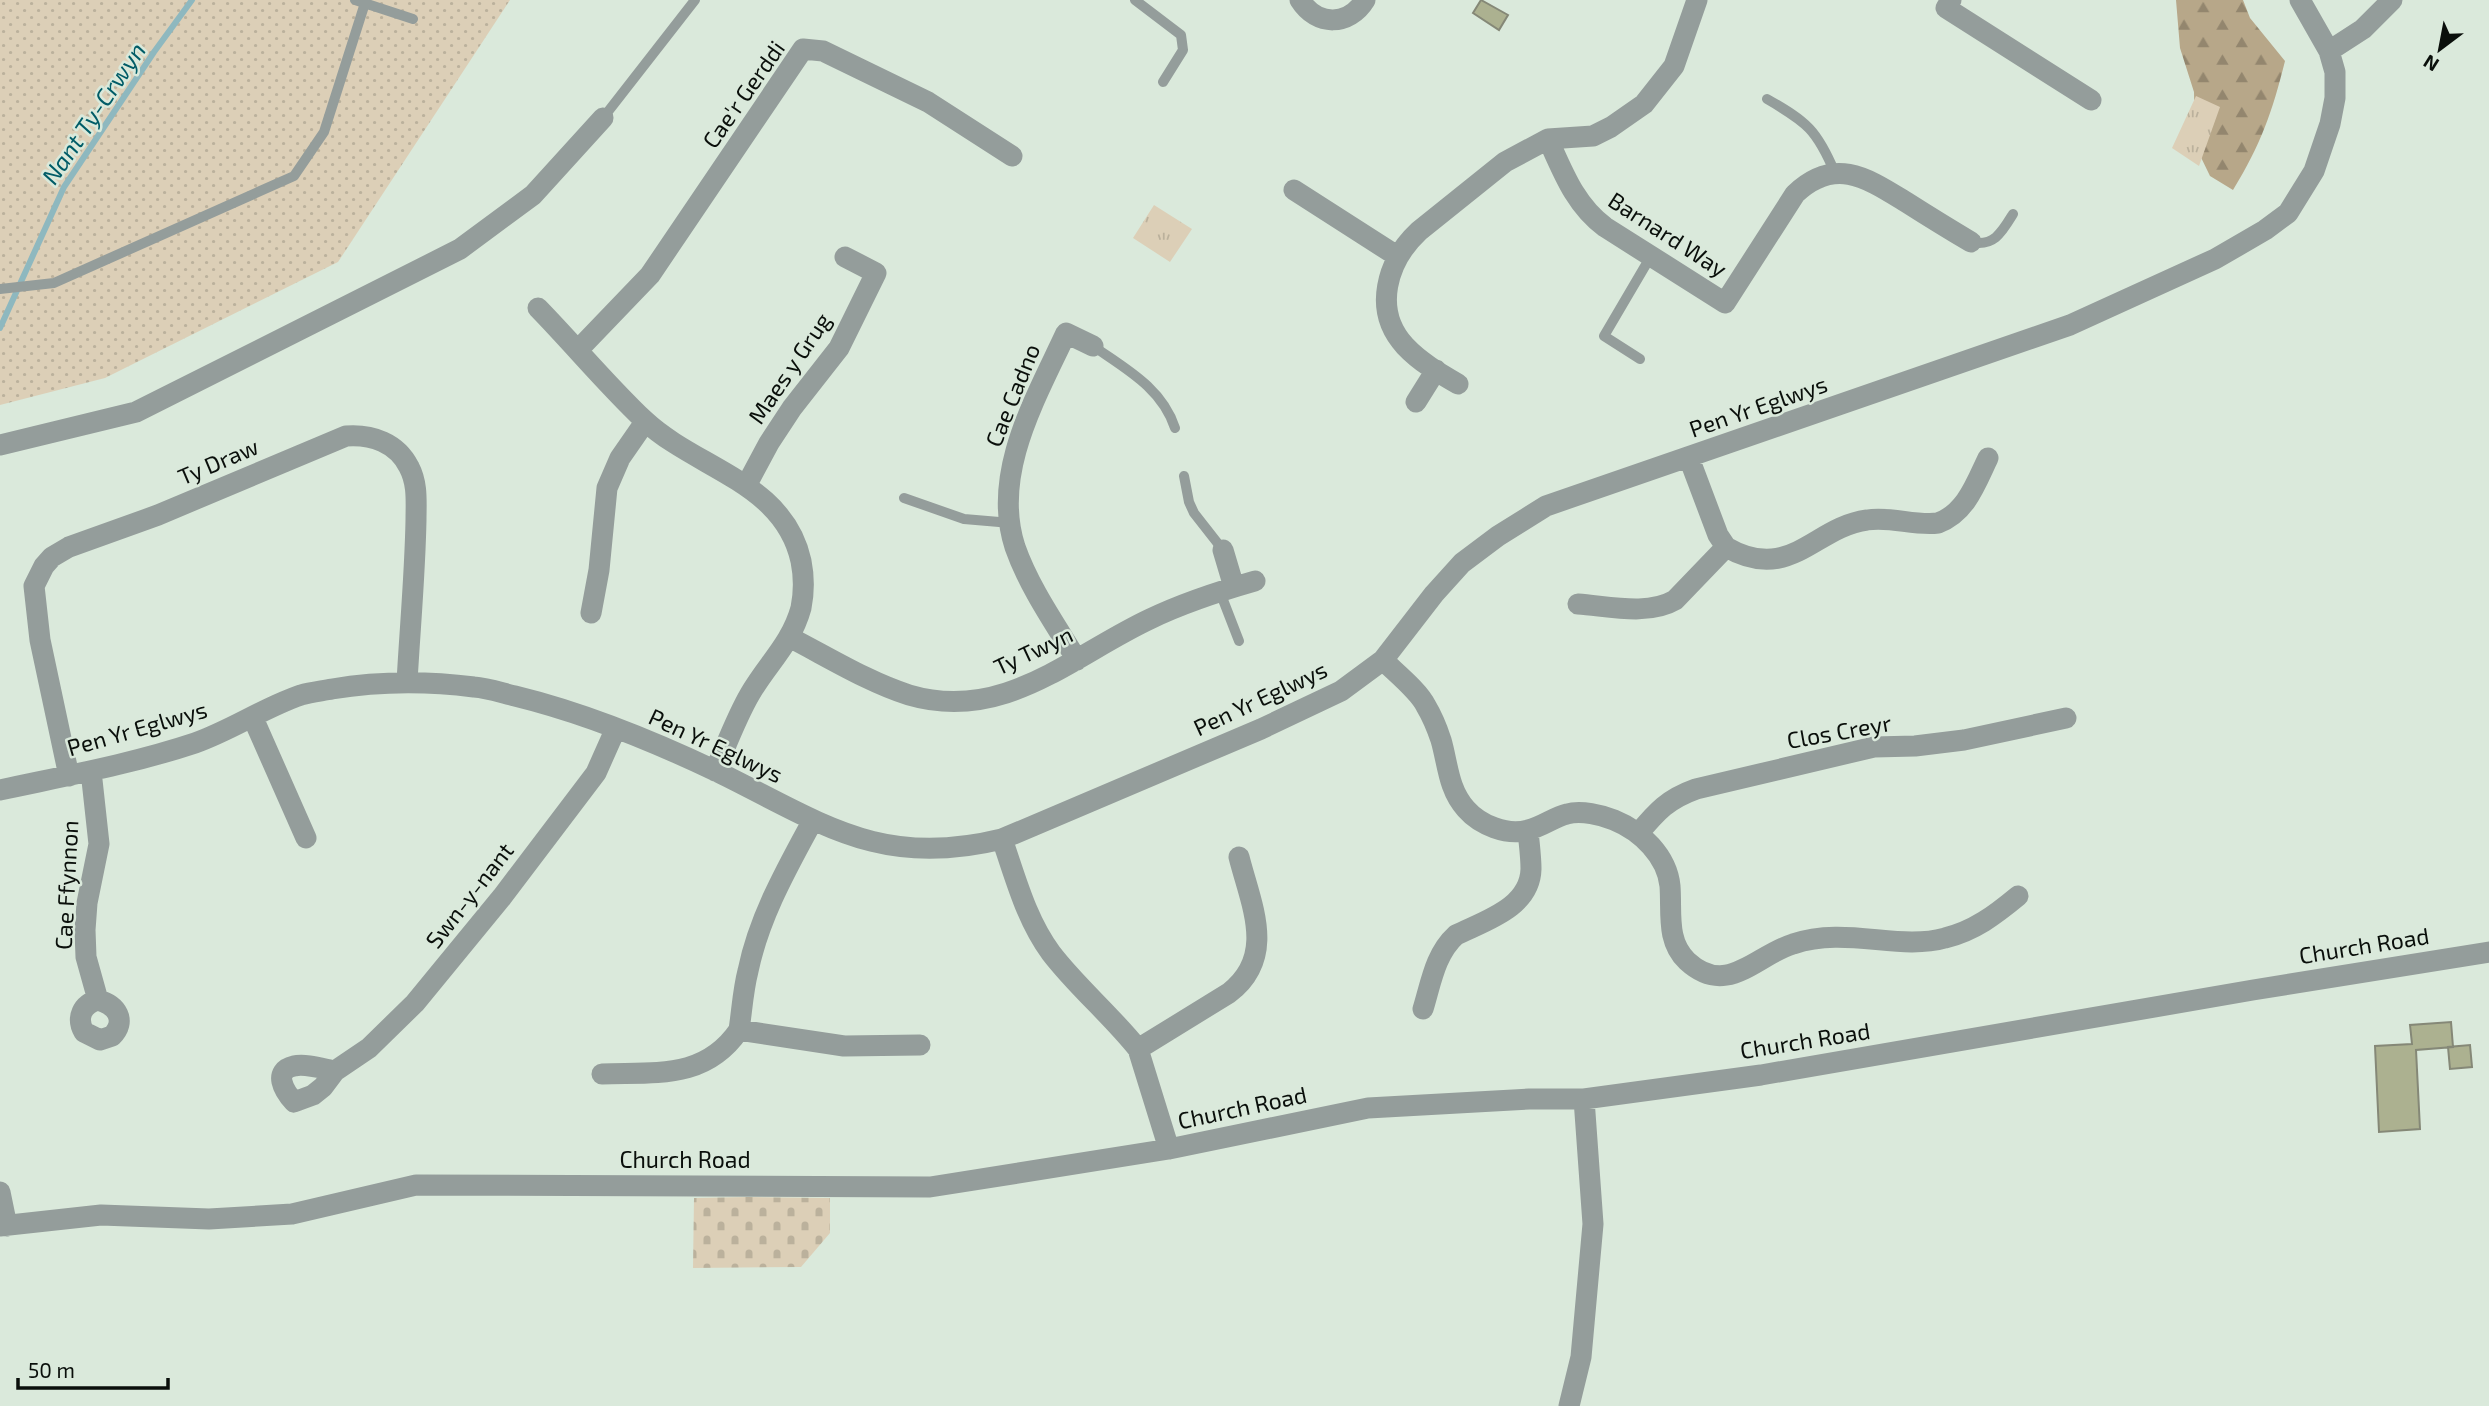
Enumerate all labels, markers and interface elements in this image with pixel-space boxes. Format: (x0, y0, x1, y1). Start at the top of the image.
north arrow (2405, 14, 2475, 84)
street label: Cae'r Gerddi (696, 35, 790, 153)
water label: Nant Ty-Crwyn (35, 37, 151, 189)
text: N (2419, 50, 2443, 77)
street label: Barnard Way (1604, 185, 1732, 283)
street label: Maes y Grug (742, 307, 836, 429)
street label: Cae Cadno (979, 339, 1045, 451)
street label: Pen Yr Eglwys (1685, 369, 1831, 443)
street label: Ty Draw (174, 432, 262, 490)
street label: Ty Twyn (989, 620, 1077, 680)
street label: Pen Yr Eglwys (1189, 655, 1331, 741)
street label: Pen Yr Eglwys (64, 695, 210, 761)
street label: Pen Yr Eglwys (645, 702, 787, 788)
street label: Clos Creyr (1785, 708, 1893, 754)
street label: Cae Ffynnon (49, 820, 83, 950)
street label: Swn-y-nant (419, 837, 519, 953)
street label: Church Road (2297, 921, 2431, 969)
street label: Church Road (1738, 1016, 1872, 1064)
street label: Church Road (1175, 1080, 1309, 1134)
street label: Church Road (619, 1145, 751, 1173)
scale bar (18, 1346, 168, 1390)
text: 50 m (28, 1357, 75, 1382)

